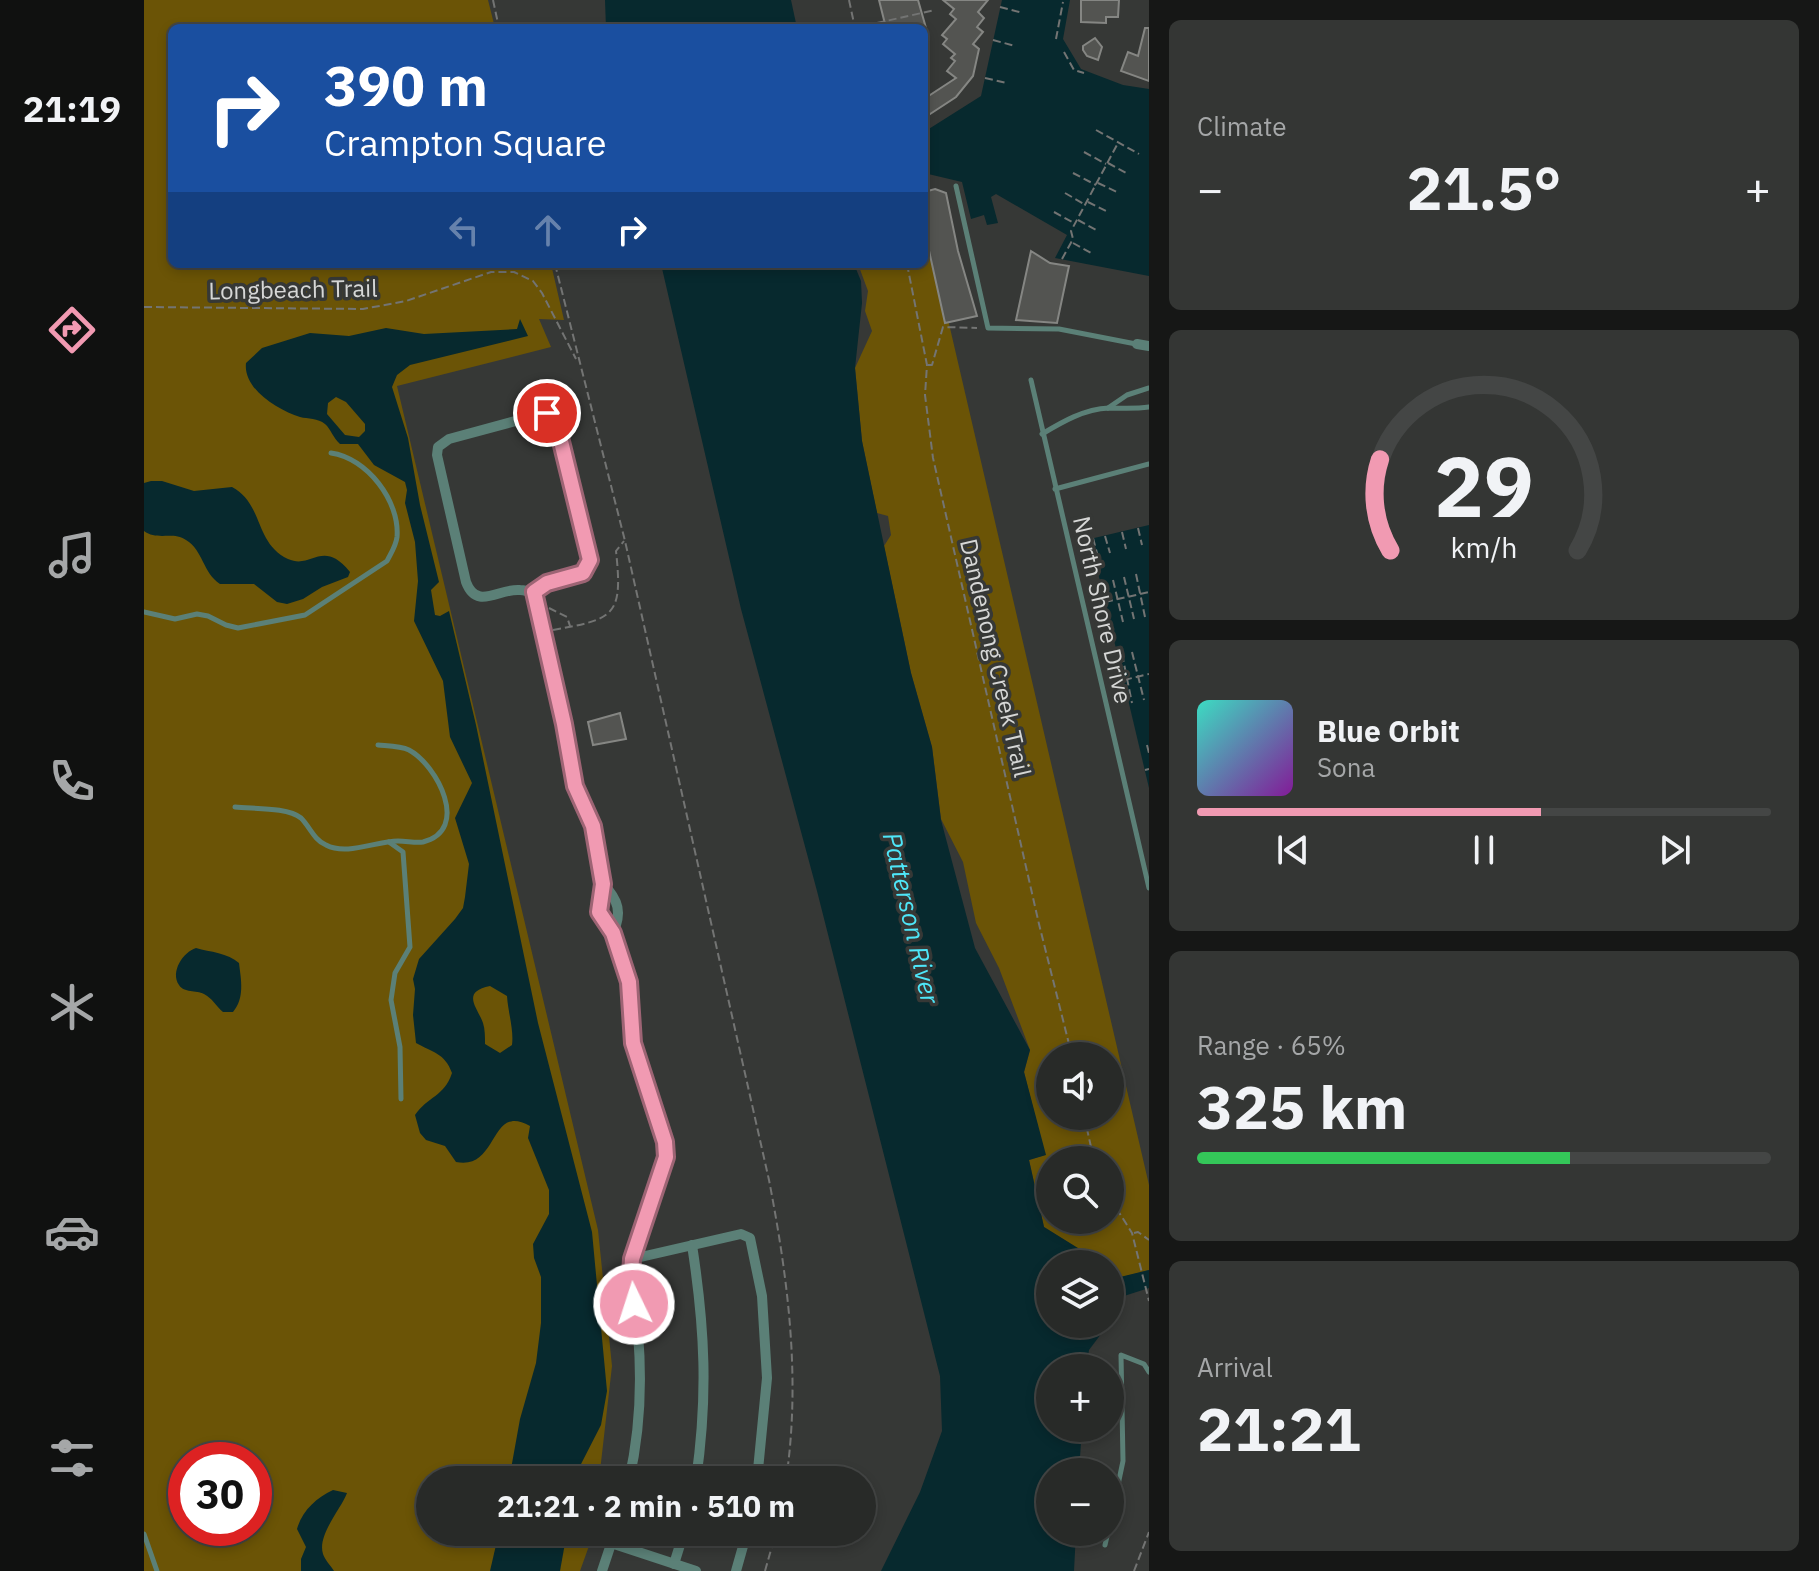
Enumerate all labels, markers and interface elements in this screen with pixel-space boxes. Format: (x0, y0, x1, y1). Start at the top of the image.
text: 390 m (324, 49, 488, 121)
icon: right (192, 56, 296, 160)
text: 21:19 (23, 85, 121, 132)
text: Climate (1197, 109, 1287, 143)
text: Crampton Square (324, 119, 607, 166)
text: 21.5° (1407, 148, 1561, 227)
text: − (1197, 160, 1223, 217)
text: + (1745, 160, 1771, 217)
icon: left (442, 208, 486, 252)
icon: ahead (526, 208, 570, 252)
icon: right (610, 208, 654, 252)
street label: Longbeach Trail (208, 272, 378, 306)
icon: directions (44, 302, 100, 358)
pin (513, 379, 581, 447)
icon: arrive (525, 391, 569, 435)
text: 29 (1434, 432, 1534, 540)
street label: North Shore Drive (1066, 513, 1140, 707)
icon: music (44, 527, 100, 583)
text: km/h (1450, 529, 1518, 566)
street label: Dandenong Creek Trail (953, 535, 1039, 780)
text: Blue Orbit (1317, 711, 1460, 750)
text: Sona (1317, 750, 1375, 784)
icon: phone (44, 753, 100, 809)
icon: previous (1271, 828, 1315, 872)
icon: pause (1462, 828, 1506, 872)
icon: next (1653, 828, 1697, 872)
water label: Patterson River (876, 829, 949, 1008)
icon: climate (44, 979, 100, 1035)
text: Range · 65% (1197, 1028, 1346, 1062)
map controls (1036, 1042, 1124, 1546)
button: sound (1036, 1042, 1124, 1130)
text: 325 km (1197, 1067, 1407, 1146)
button: search (1036, 1146, 1124, 1234)
icon: car (44, 1204, 100, 1260)
button: layers (1036, 1250, 1124, 1338)
position arrow (592, 1262, 676, 1346)
text: Arrival (1197, 1350, 1273, 1384)
button: + (1036, 1354, 1124, 1442)
text: 21:21 (1197, 1389, 1361, 1468)
icon: filters (44, 1430, 100, 1486)
speed limit sign: 30 (168, 1442, 272, 1546)
button: − (1036, 1458, 1124, 1546)
text: 21:21 · 2 min · 510 m (497, 1486, 795, 1525)

